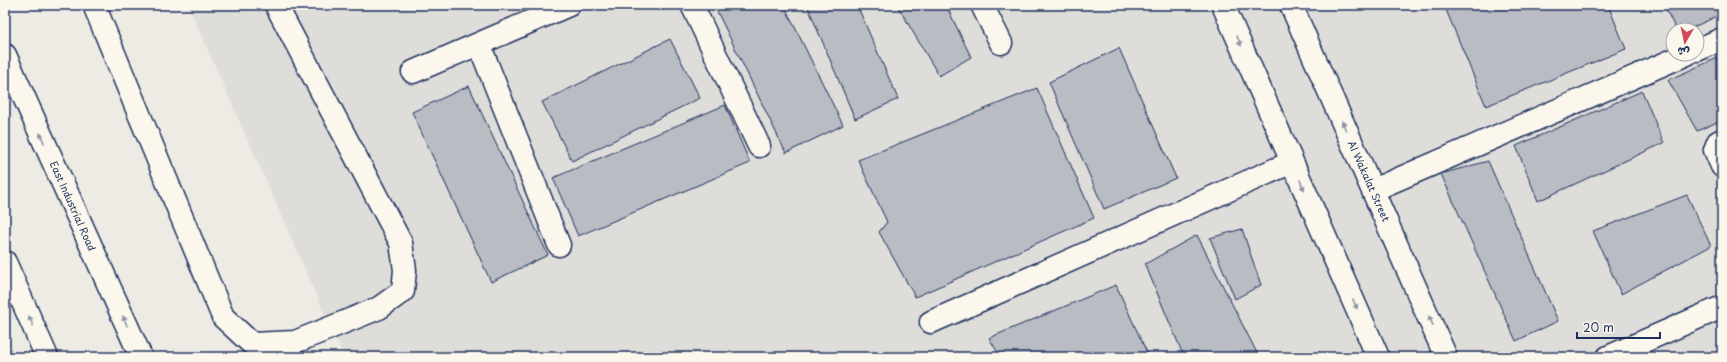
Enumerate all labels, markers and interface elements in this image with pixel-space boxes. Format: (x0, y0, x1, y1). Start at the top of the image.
north arrow (1665, 22, 1705, 62)
one-way arrow (1236, 35, 1242, 46)
text: ش (1676, 43, 1691, 62)
one-way arrow (1341, 120, 1347, 131)
one-way arrow (39, 132, 45, 143)
street label: Al Wakalat Street (1345, 138, 1394, 224)
street label: East Industrial Road (47, 158, 100, 253)
one-way arrow (1299, 180, 1305, 191)
one-way arrow (1352, 299, 1358, 310)
scale bar (1577, 314, 1660, 340)
one-way arrow (28, 316, 34, 327)
one-way arrow (122, 316, 128, 327)
one-way arrow (1428, 316, 1434, 327)
text: 20 m (1583, 318, 1614, 336)

